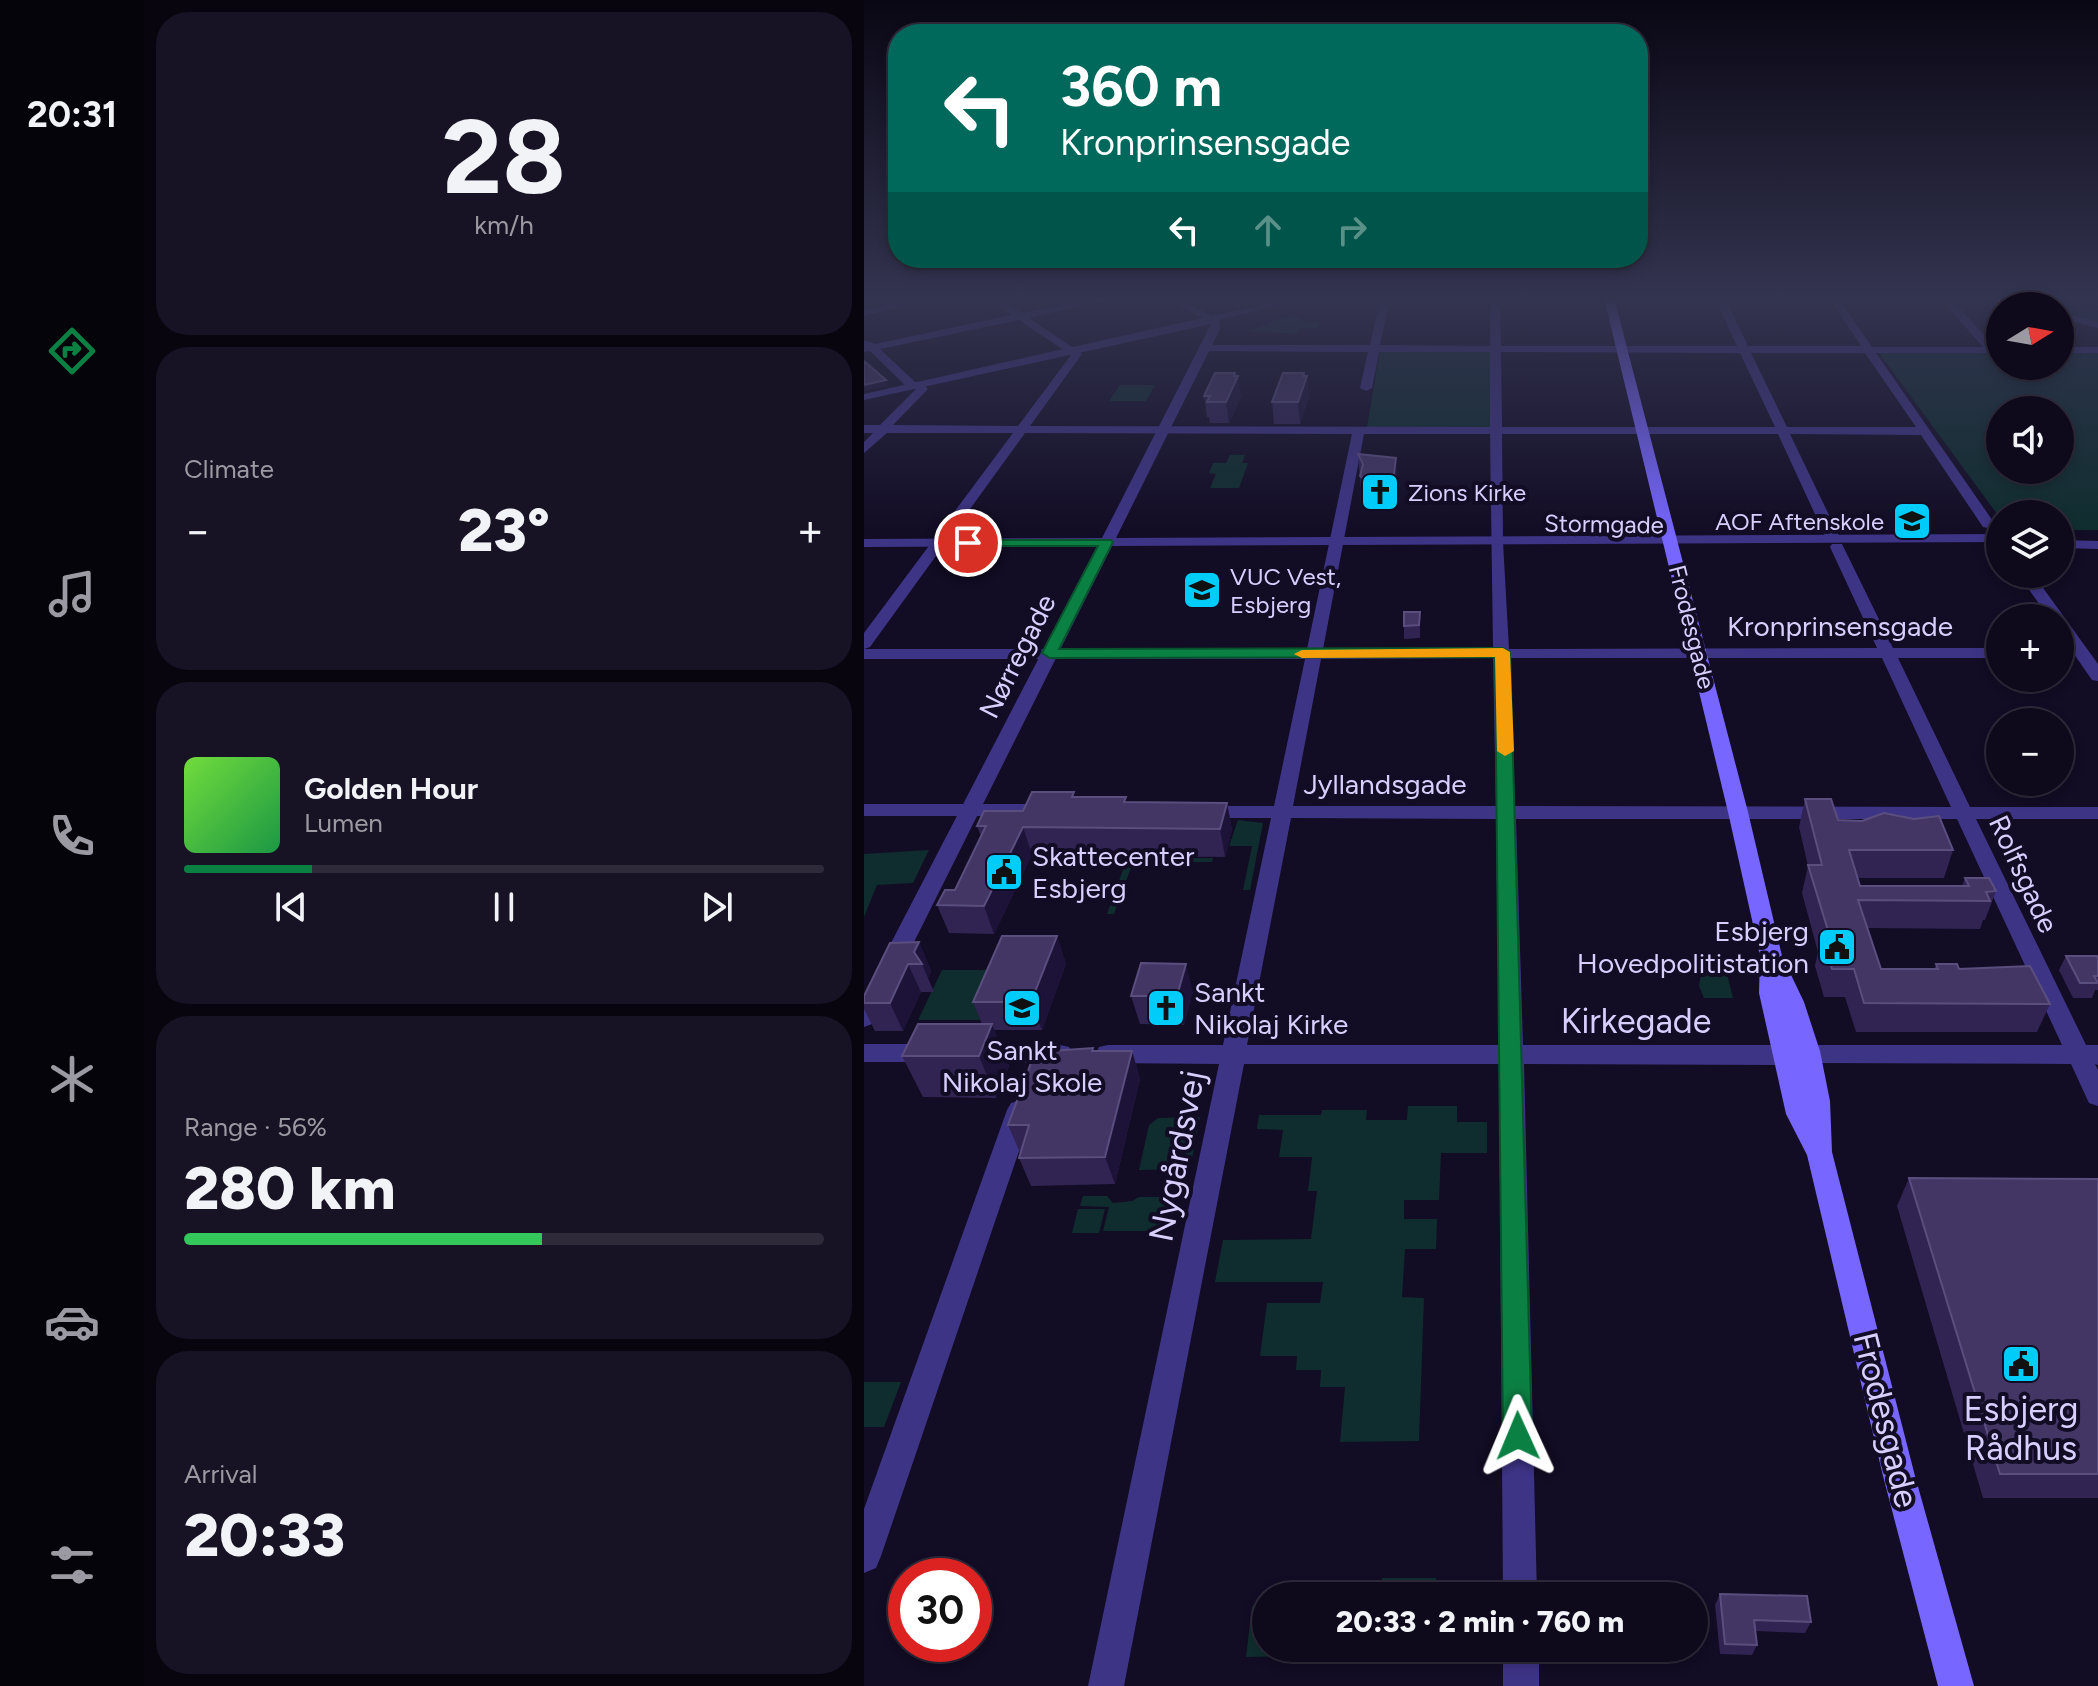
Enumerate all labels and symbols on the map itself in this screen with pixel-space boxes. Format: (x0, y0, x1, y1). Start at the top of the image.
north arrow (1986, 292, 2074, 380)
church icon: Zions Kirke (1359, 471, 1401, 513)
place label: Zions Kirke (1408, 478, 1526, 507)
school or university icon: AOF Aftenskole (1891, 500, 1933, 542)
place label: AOF Aftenskole (1715, 507, 1884, 536)
street label: Stormgade (1544, 508, 1664, 540)
pin (934, 509, 1002, 577)
place label: VUC Vest, Esbjerg (1230, 562, 1341, 619)
street label: Frodesgade (1663, 562, 1721, 692)
school or university icon: VUC Vest, Esbjerg (1181, 569, 1223, 611)
street label: Nørregade (971, 588, 1063, 724)
street label: Kronprinsensgade (1727, 609, 1953, 643)
street label: Jyllandsgade (1303, 767, 1467, 801)
street label: Rolfsgade (1982, 810, 2066, 938)
place label: Skattecenter Esbjerg (1032, 839, 1195, 905)
public building icon: Skattecenter Esbjerg (983, 851, 1025, 893)
place label: Esbjerg Hovedpolitistation (1577, 914, 1809, 980)
public building icon: Esbjerg Hovedpolitistation (1816, 926, 1858, 968)
place label: Sankt Nikolaj Kirke (1194, 975, 1348, 1041)
school or university icon: Sankt Nikolaj Skole (1001, 987, 1043, 1029)
church icon: Sankt Nikolaj Kirke (1145, 987, 1187, 1029)
street label: Kirkegade (1561, 1001, 1711, 1042)
place label: Sankt Nikolaj Skole (942, 1033, 1102, 1099)
street label: Nygårdsvej (1140, 1067, 1214, 1245)
street label: Frodesgade (1844, 1328, 1928, 1512)
public building icon: Esbjerg Rådhus (2000, 1343, 2042, 1385)
place label: Esbjerg Rådhus (1963, 1389, 2079, 1469)
position arrow (1476, 1394, 1560, 1478)
speed limit sign: 30 (888, 1558, 992, 1662)

